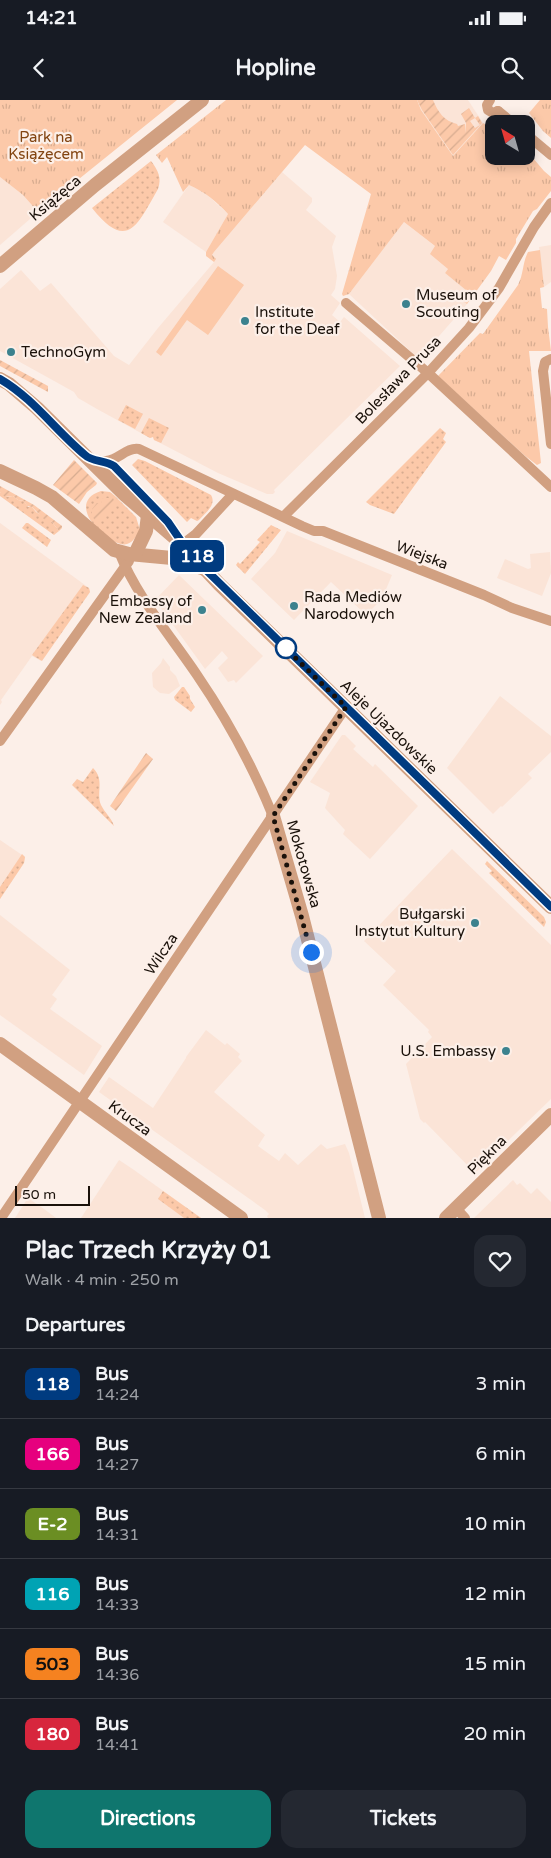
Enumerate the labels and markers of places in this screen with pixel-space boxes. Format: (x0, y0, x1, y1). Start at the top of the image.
place label: Museum of Scouting (416, 286, 497, 321)
marker: Museum of Scouting (400, 298, 412, 310)
place label: Institute for the Deaf (255, 303, 340, 338)
marker: Institute for the Deaf (239, 315, 251, 327)
place label: TechnoGym (21, 343, 106, 361)
marker: TechnoGym (5, 346, 17, 358)
place label: Rada Mediów Narodowych (304, 588, 402, 623)
place label: Embassy of New Zealand (99, 592, 192, 627)
marker: Rada Mediów Narodowych (288, 600, 300, 612)
marker: Embassy of New Zealand (196, 604, 208, 616)
unlabelled marker (275, 637, 297, 659)
place label: Bułgarski Instytut Kultury (354, 905, 465, 940)
marker: Bułgarski Instytut Kultury (469, 917, 481, 929)
place label: U.S. Embassy (400, 1042, 496, 1060)
marker: U.S. Embassy (500, 1045, 512, 1057)

